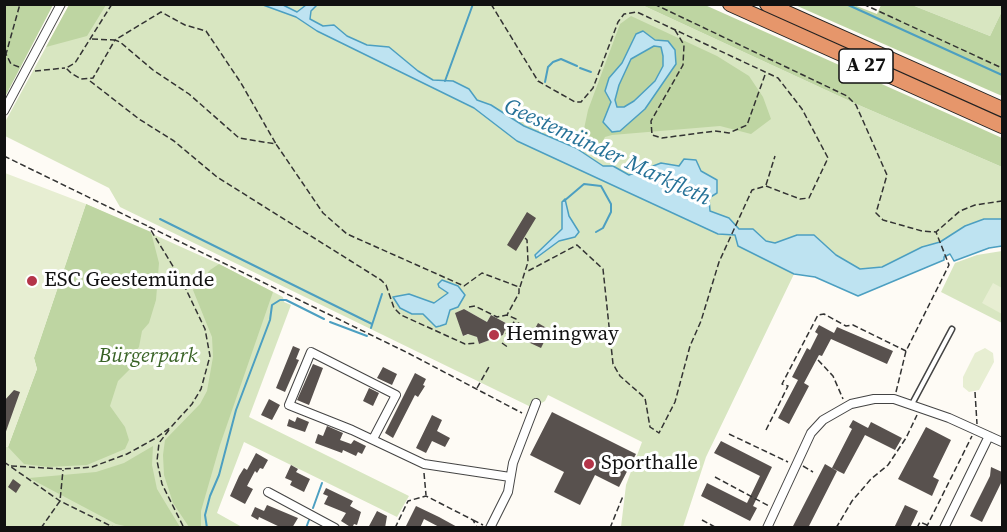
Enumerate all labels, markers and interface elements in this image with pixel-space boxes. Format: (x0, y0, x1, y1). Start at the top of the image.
road number: A 27 (839, 49, 893, 83)
water label: Geestemünder Markfleth (500, 94, 714, 212)
place label: ESC Geestemünde (44, 268, 214, 294)
marker: ESC Geestemünde (25, 274, 39, 288)
place label: Hemingway (506, 322, 619, 348)
marker: Hemingway (487, 328, 501, 342)
park label: Bürgerpark (98, 344, 198, 370)
place label: Sporthalle (601, 451, 698, 477)
marker: Sporthalle (582, 457, 596, 471)

